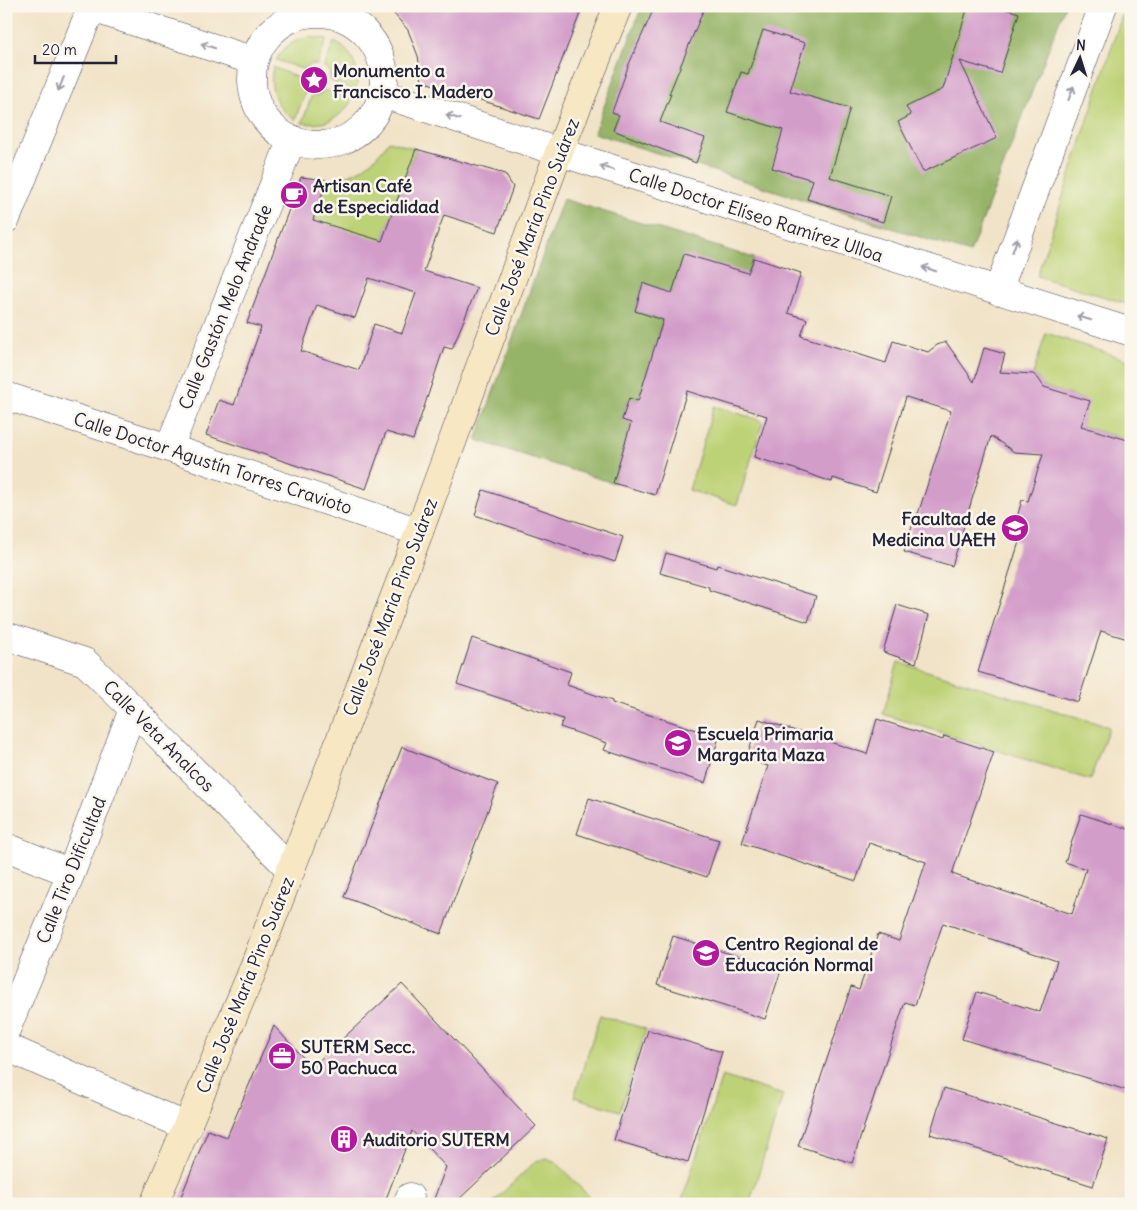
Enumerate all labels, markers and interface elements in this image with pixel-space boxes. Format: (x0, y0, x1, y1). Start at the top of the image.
scale bar (35, 32, 116, 64)
north arrow (1054, 32, 1104, 82)
text: N (1075, 36, 1086, 54)
text: 20 m (42, 40, 77, 59)
one-way arrow (201, 41, 216, 50)
place label: Monumento a Francisco I. Madero (333, 59, 493, 103)
place icon: Monumento a Francisco I. Madero (299, 65, 329, 95)
one-way arrow (55, 76, 65, 91)
one-way arrow (1067, 86, 1076, 101)
one-way arrow (446, 112, 461, 121)
street label: Calle José María Pino Suárez (480, 114, 584, 339)
one-way arrow (600, 162, 616, 172)
street label: Calle Doctor Elíseo Ramírez Ulloa (626, 163, 886, 267)
place label: Artisan Café de Especialidad (313, 174, 440, 218)
cafe icon: Artisan Café de Especialidad (279, 180, 309, 210)
street label: Calle Gastón Melo Andrade (173, 201, 277, 413)
one-way arrow (1011, 238, 1020, 254)
one-way arrow (922, 264, 938, 273)
one-way arrow (1077, 313, 1093, 322)
street label: Calle Doctor Agustín Torres Cravioto (71, 407, 355, 519)
street label: Calle José María Pino Suárez (338, 494, 442, 719)
place label: Facultad de Medicina UAEH (872, 507, 996, 551)
school or university icon: Facultad de Medicina UAEH (1000, 513, 1030, 543)
street label: Calle Veta Analcos (98, 675, 220, 797)
place label: Escuela Primaria Margarita Maza (697, 722, 834, 766)
school or university icon: Escuela Primaria Margarita Maza (663, 728, 693, 758)
street label: Calle Tiro Dificultad (31, 793, 111, 947)
street label: Calle José María Pino Suárez (191, 873, 299, 1097)
place label: Centro Regional de Educación Normal (725, 932, 878, 976)
school or university icon: Centro Regional de Educación Normal (691, 938, 721, 968)
place label: SUTERM Secc. 50 Pachuca (301, 1035, 416, 1079)
office icon: SUTERM Secc. 50 Pachuca (267, 1041, 297, 1071)
building icon: Auditorio SUTERM (329, 1124, 359, 1154)
place label: Auditorio SUTERM (363, 1128, 510, 1151)

